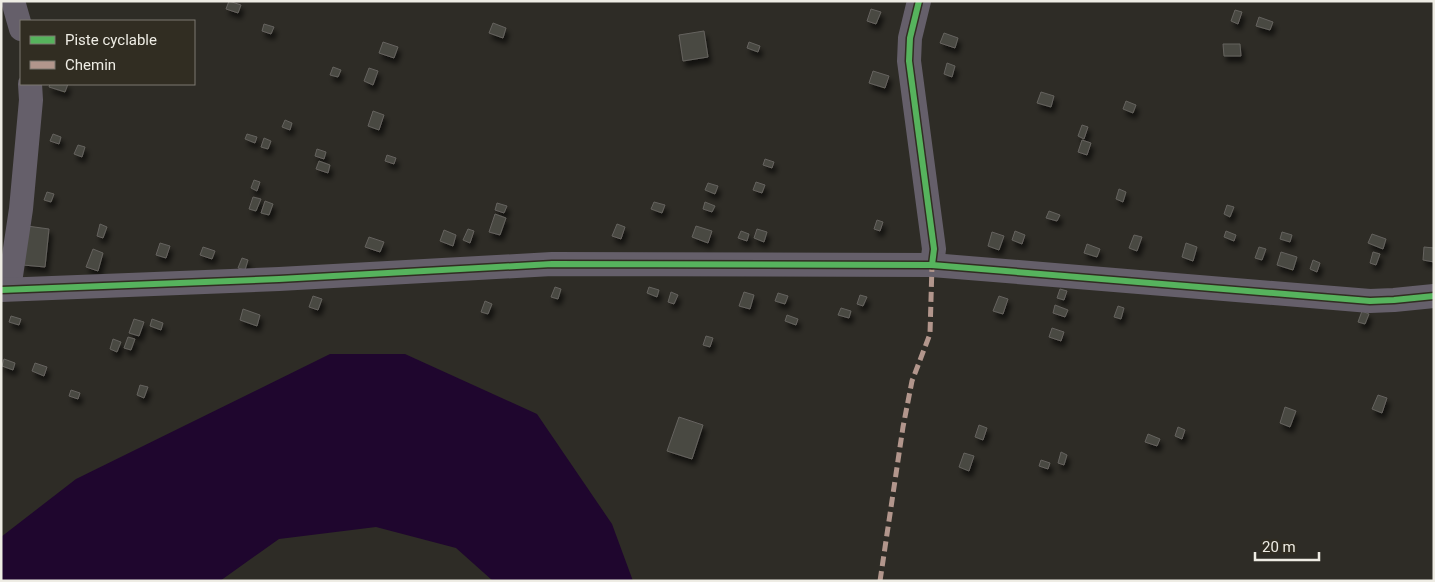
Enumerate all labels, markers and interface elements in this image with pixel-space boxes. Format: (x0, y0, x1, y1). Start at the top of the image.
legend (20, 20, 195, 85)
text: Piste cyclable (65, 31, 157, 49)
text: Chemin (65, 56, 116, 74)
scale bar (1255, 530, 1319, 562)
text: 20 m (1262, 538, 1296, 556)

